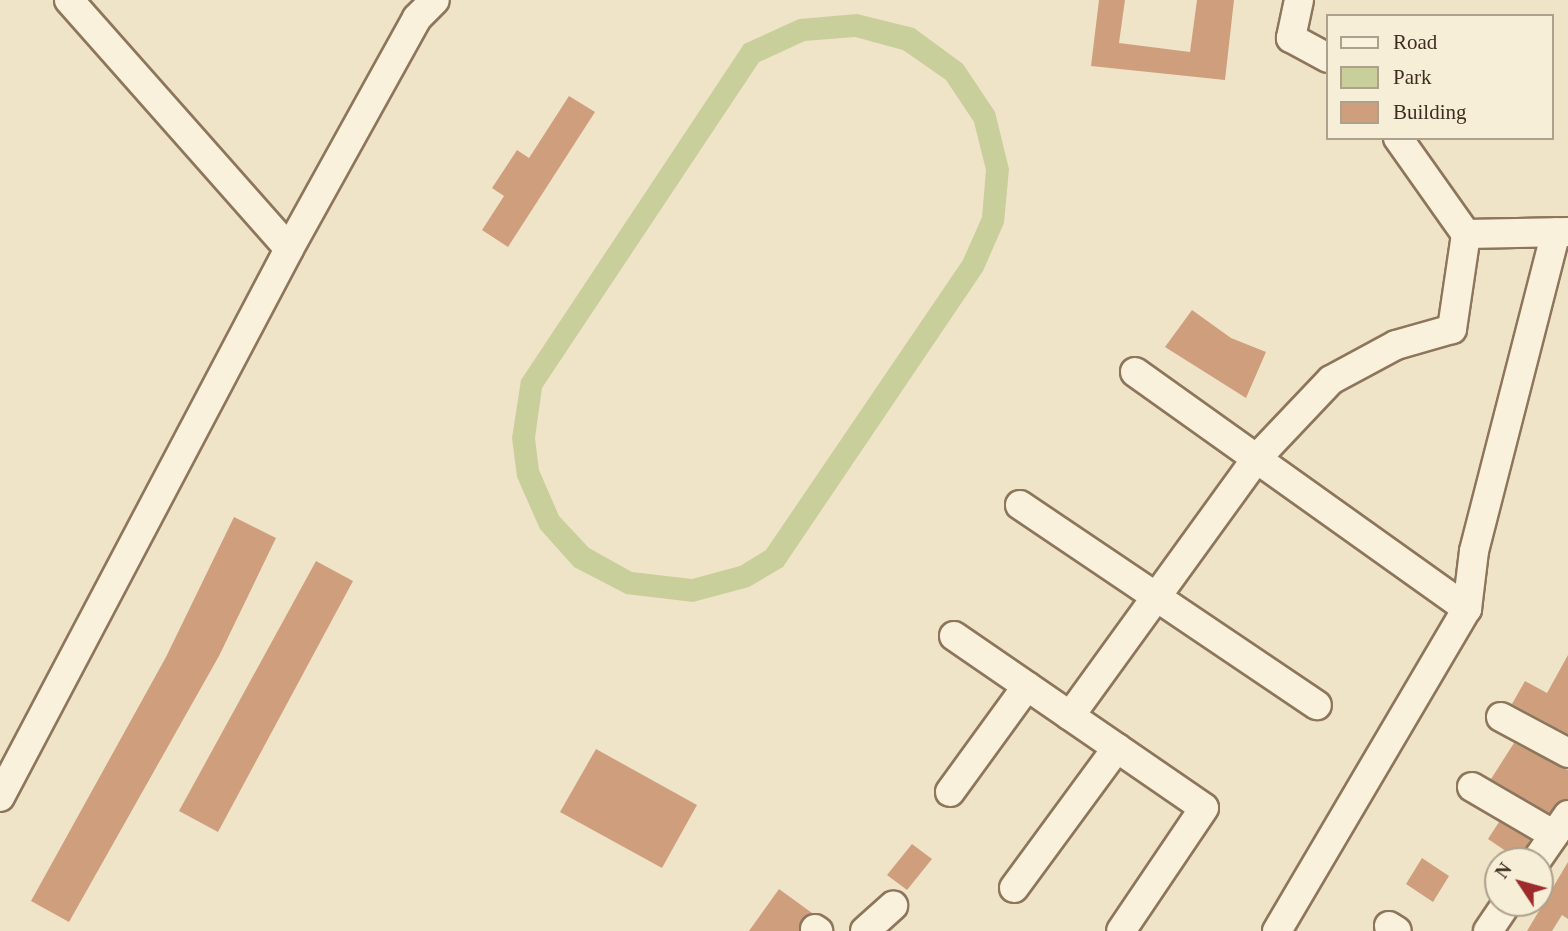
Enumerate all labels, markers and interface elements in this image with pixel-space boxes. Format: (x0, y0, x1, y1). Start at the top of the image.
legend (1326, 14, 1554, 140)
text: Road (1393, 30, 1437, 54)
text: Park (1393, 65, 1432, 89)
text: Building (1393, 100, 1467, 124)
north arrow (1484, 847, 1554, 917)
text: N (1491, 859, 1516, 882)

